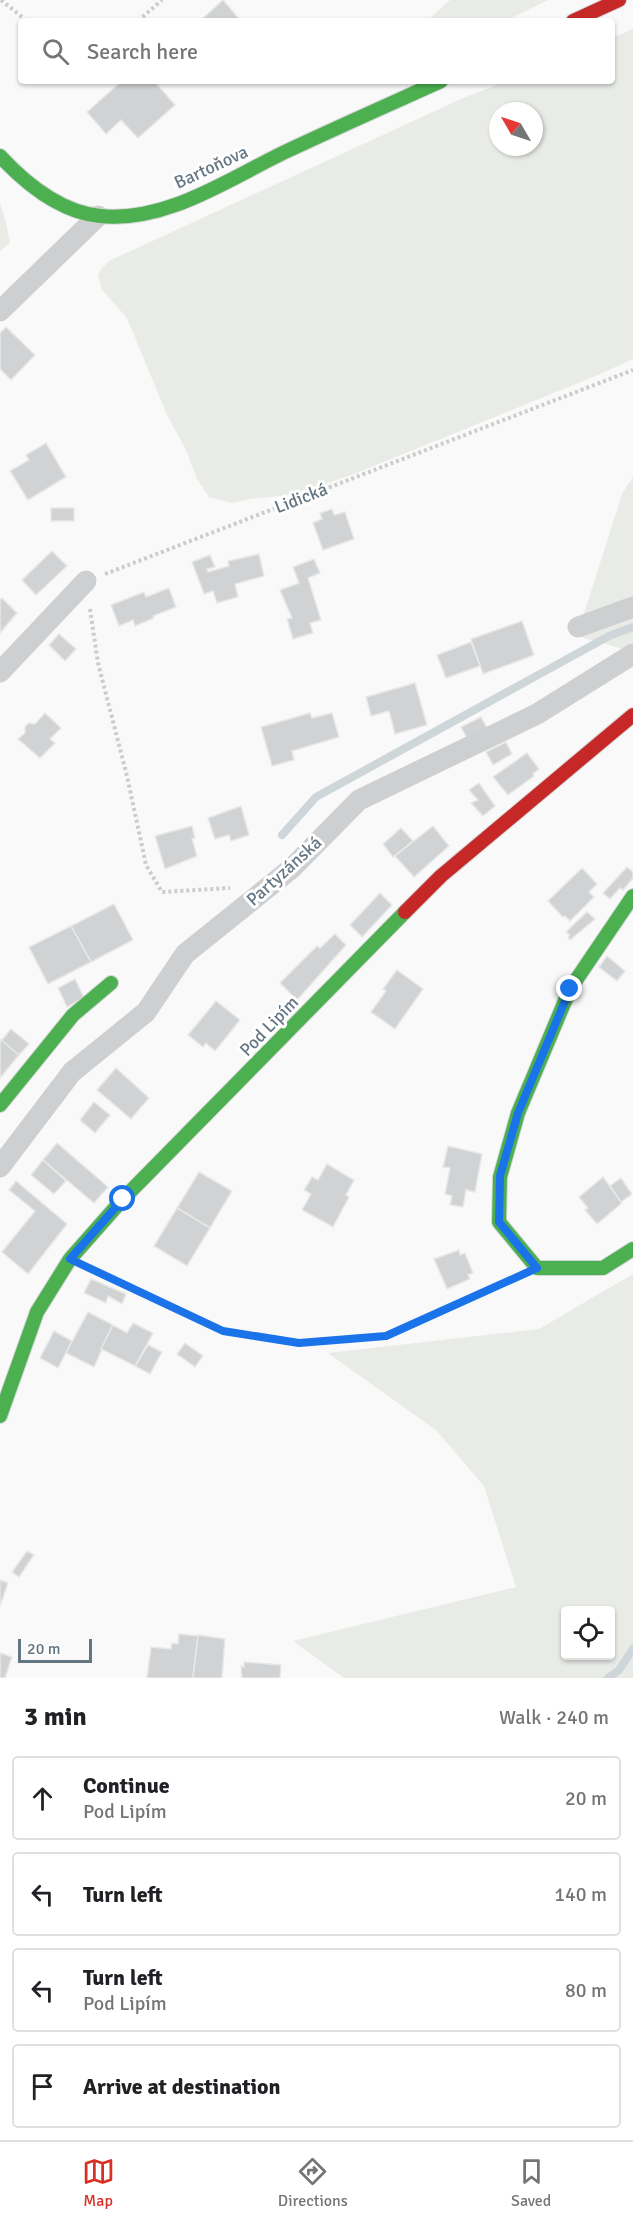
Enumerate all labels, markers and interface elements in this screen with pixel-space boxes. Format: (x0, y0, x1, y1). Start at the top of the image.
search box (18, 18, 615, 84)
icon: search (39, 35, 72, 68)
text: Search here (87, 38, 198, 65)
north arrow (489, 102, 543, 156)
street label: Bartoňova (171, 140, 251, 194)
street label: Lidická (271, 478, 331, 518)
street label: Partyzánská (242, 831, 326, 911)
route end (556, 975, 582, 1001)
street label: Pod Lipím (235, 991, 303, 1061)
route start (109, 1185, 135, 1211)
map controls (561, 1606, 615, 1660)
button: locate (561, 1606, 615, 1660)
scale bar (18, 1636, 92, 1664)
text: 20 m (27, 1639, 61, 1659)
text: 3 min (24, 1701, 87, 1733)
text: Walk · 240 m (499, 1705, 609, 1730)
text: Continue (83, 1772, 170, 1799)
icon: ahead (26, 1782, 59, 1815)
text: 20 m (565, 1786, 607, 1811)
text: Pod Lipím (83, 1799, 167, 1824)
icon: left (26, 1878, 59, 1911)
text: Turn left (83, 1881, 163, 1908)
text: 140 m (554, 1882, 607, 1907)
text: Turn left (83, 1964, 163, 1991)
icon: left (26, 1974, 59, 2007)
text: 80 m (565, 1978, 607, 2003)
text: Pod Lipím (83, 1991, 167, 2016)
icon: arrive (26, 2070, 59, 2103)
text: Arrive at destination (83, 2073, 280, 2100)
tab: Map (82, 2155, 115, 2211)
tab: Directions (278, 2155, 348, 2211)
tab: Saved (511, 2155, 551, 2211)

